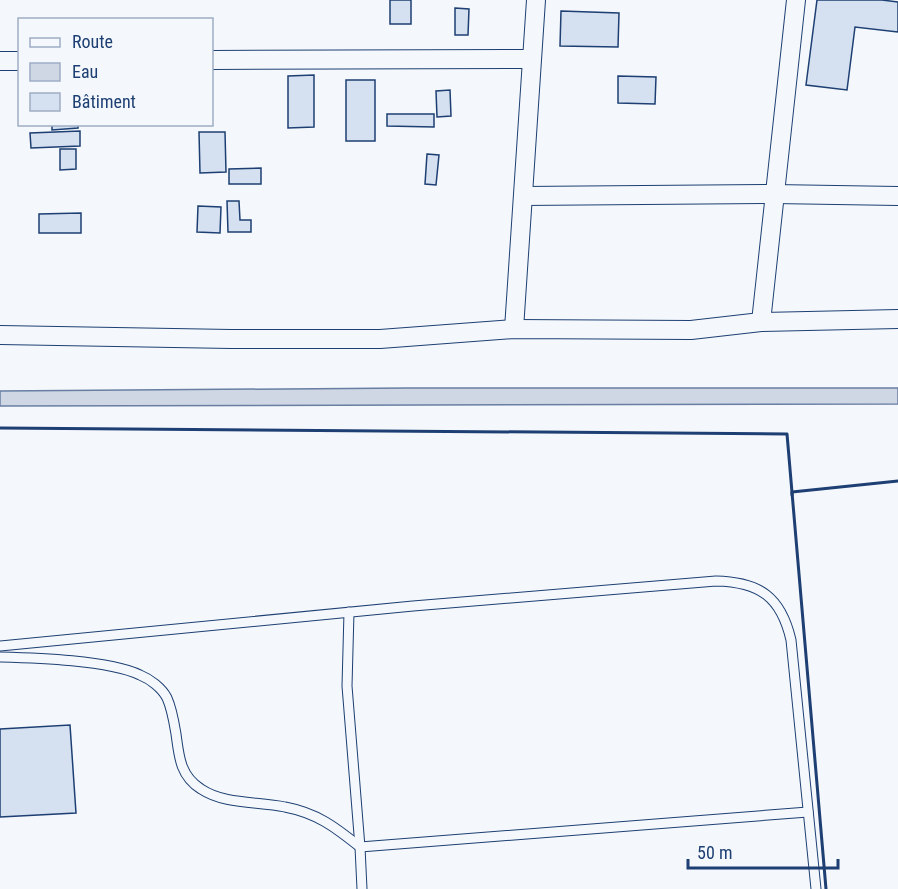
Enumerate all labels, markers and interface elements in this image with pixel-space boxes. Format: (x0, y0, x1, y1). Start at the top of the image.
legend (18, 18, 213, 126)
text: Route (72, 31, 113, 52)
text: Eau (72, 61, 98, 82)
text: Bâtiment (72, 91, 136, 112)
scale bar (688, 832, 838, 870)
text: 50 m (697, 842, 732, 863)

